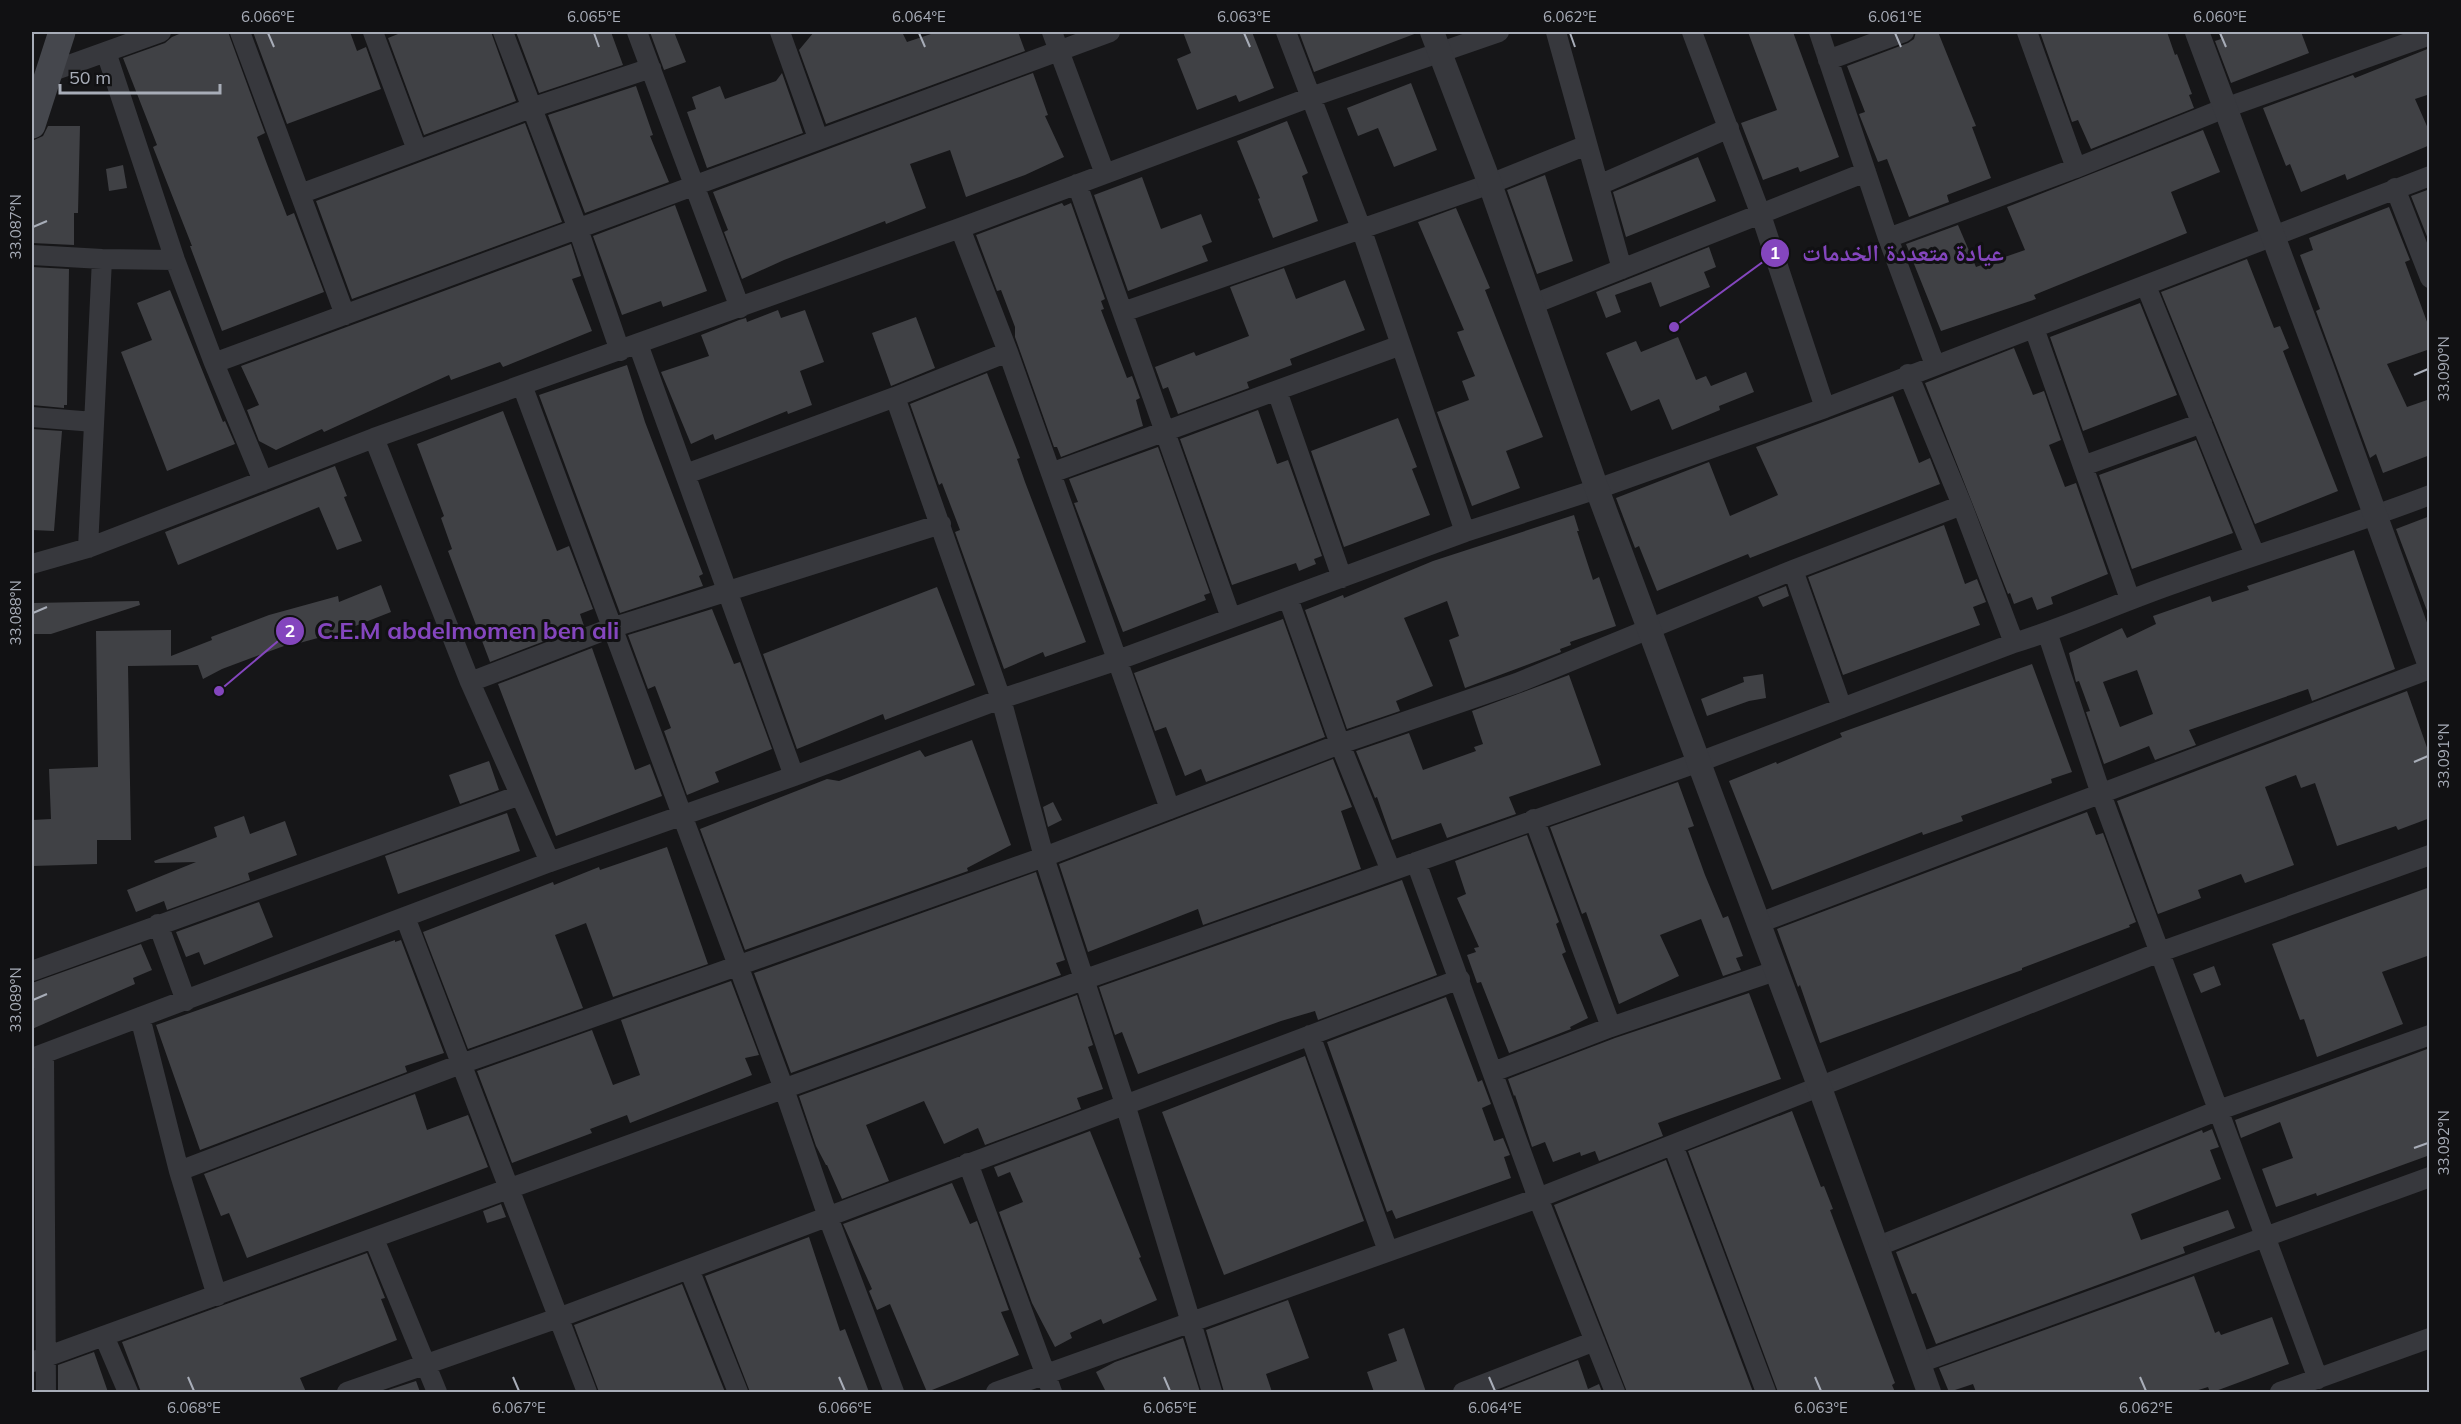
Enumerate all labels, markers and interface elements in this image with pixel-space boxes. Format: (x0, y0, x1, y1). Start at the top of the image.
text: 6.066°E (241, 7, 295, 26)
text: 6.065°E (567, 7, 621, 26)
text: 6.064°E (892, 7, 946, 26)
text: 6.063°E (1217, 7, 1271, 26)
text: 6.062°E (1543, 7, 1597, 26)
text: 6.061°E (1868, 7, 1922, 26)
text: 6.060°E (2193, 7, 2247, 26)
scale bar (60, 57, 220, 95)
text: 50 m (69, 66, 111, 89)
text: 33.087°N (6, 194, 25, 260)
callout: عيادة متعددة الخدمات (1760, 232, 2016, 274)
text: عيادة متعددة الخدمات (1802, 237, 2004, 267)
text: 1 (1770, 241, 1780, 264)
text: 33.090°N (2434, 336, 2453, 402)
text: 33.088°N (6, 580, 25, 646)
callout: C.E.M abdelmomen ben ali (275, 610, 632, 652)
text: C.E.M abdelmomen ben ali (317, 615, 619, 645)
text: 2 (285, 619, 295, 642)
text: 33.091°N (2434, 723, 2453, 789)
text: 33.089°N (6, 967, 25, 1033)
text: 33.092°N (2434, 1110, 2453, 1176)
text: 6.068°E (167, 1398, 221, 1417)
text: 6.067°E (492, 1398, 546, 1417)
text: 6.066°E (818, 1398, 872, 1417)
text: 6.065°E (1143, 1398, 1197, 1417)
text: 6.064°E (1468, 1398, 1522, 1417)
text: 6.063°E (1794, 1398, 1848, 1417)
text: 6.062°E (2119, 1398, 2173, 1417)

